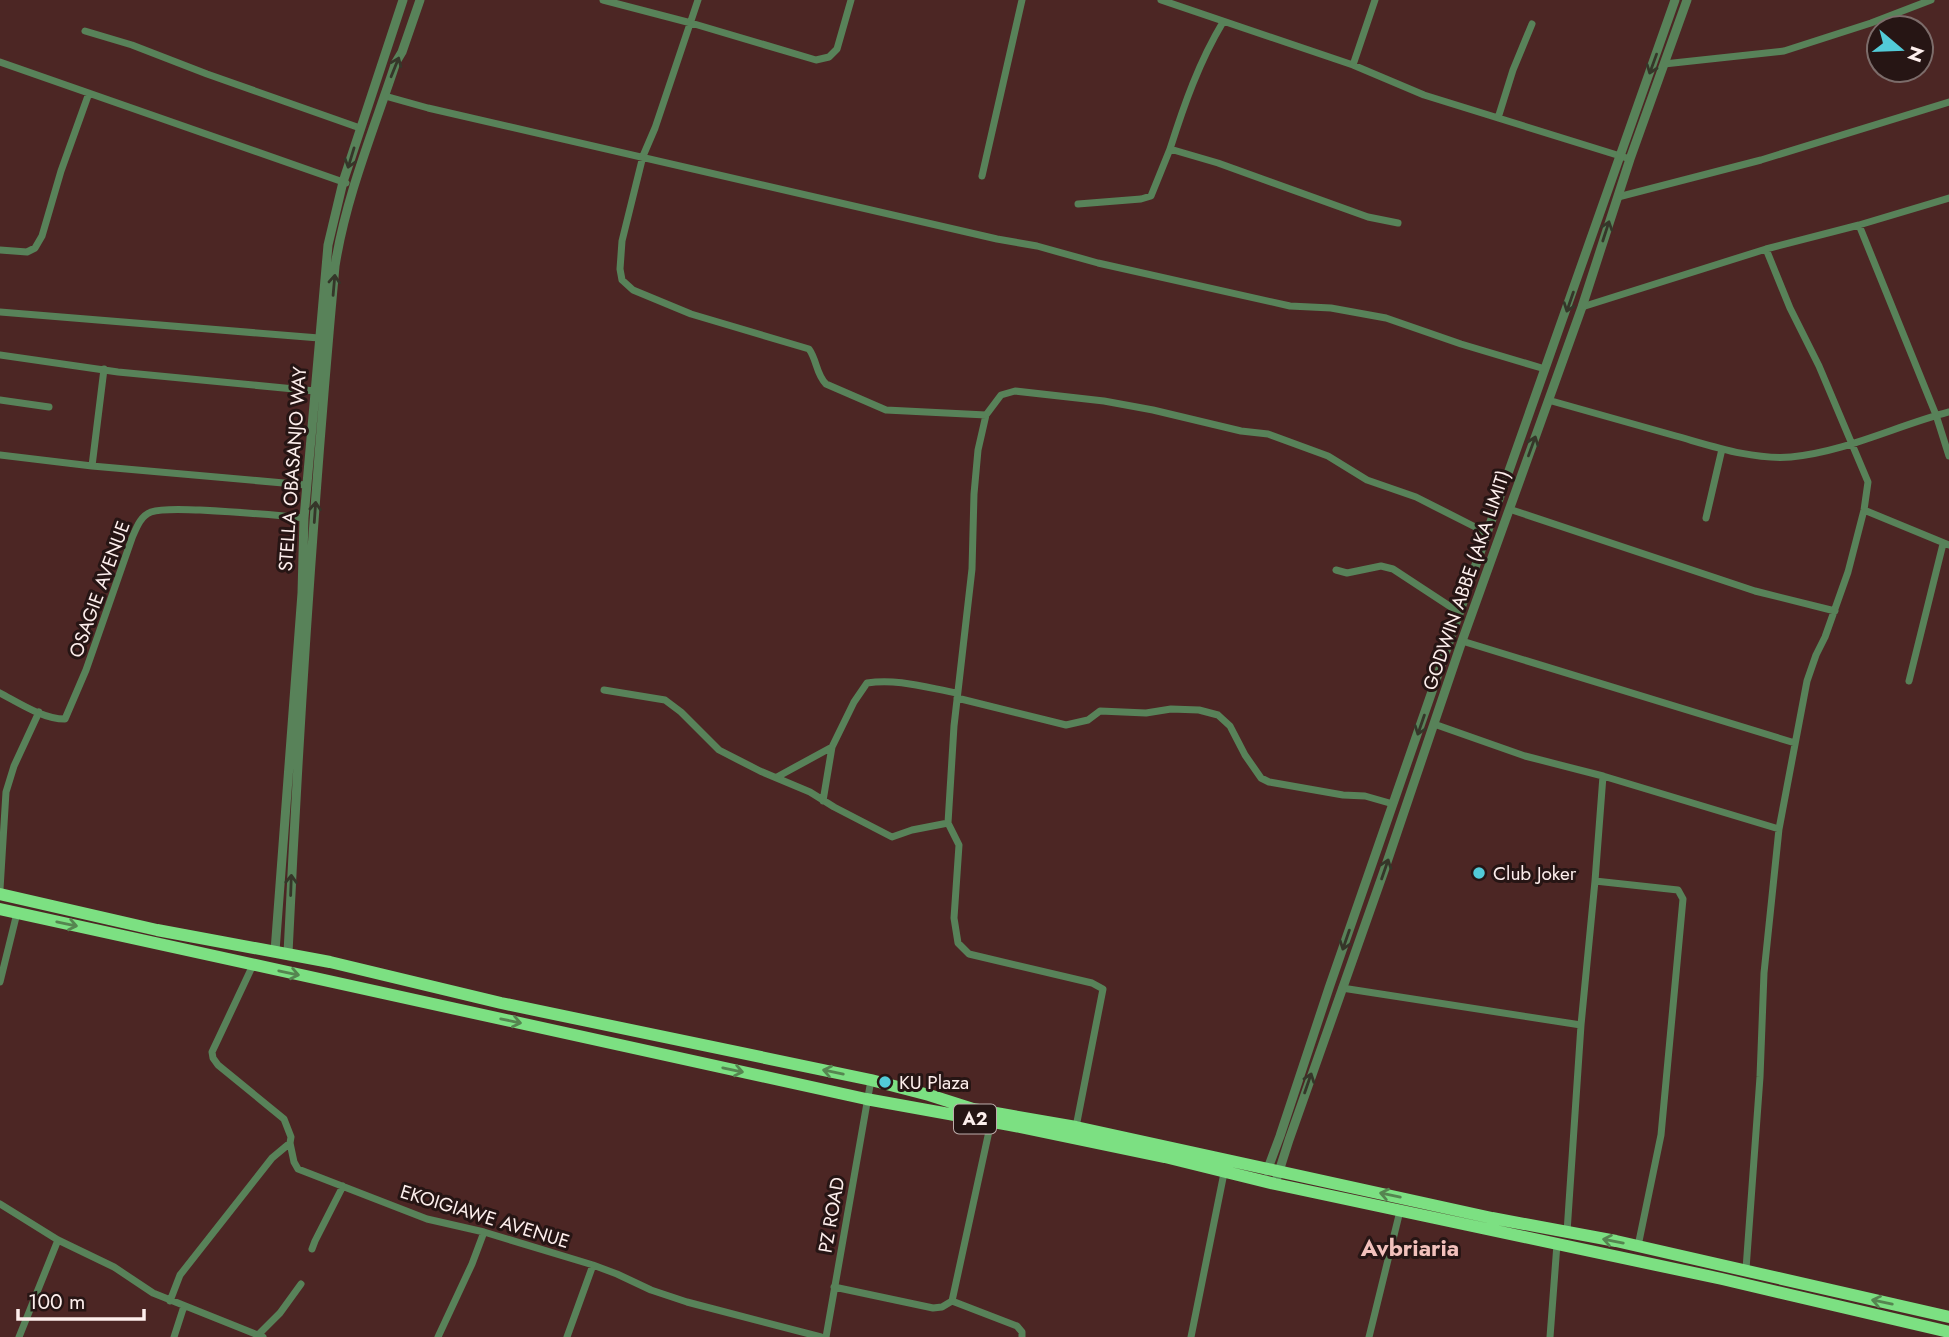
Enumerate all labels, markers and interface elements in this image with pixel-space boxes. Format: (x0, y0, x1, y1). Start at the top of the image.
north arrow (1865, 14, 1935, 84)
text: N (1900, 43, 1931, 66)
one-way arrow (1646, 53, 1658, 75)
one-way arrow (390, 56, 403, 78)
one-way arrow (343, 146, 356, 168)
one-way arrow (1601, 220, 1614, 242)
one-way arrow (328, 274, 341, 297)
one-way arrow (1563, 291, 1575, 313)
street label: STELLA OBASANJO WAY (272, 365, 313, 572)
one-way arrow (1527, 435, 1539, 457)
street label: GODWIN ABBE (AKA LIMIT) (1416, 466, 1517, 694)
one-way arrow (308, 500, 321, 523)
street label: OSAGIE AVENUE (62, 517, 137, 661)
one-way arrow (1414, 713, 1426, 735)
one-way arrow (1379, 858, 1392, 880)
place label: Club Joker (1493, 860, 1577, 887)
marker: Club Joker (1471, 865, 1487, 881)
one-way arrow (284, 874, 297, 897)
one-way arrow (55, 918, 78, 931)
one-way arrow (1339, 928, 1351, 950)
one-way arrow (277, 966, 300, 980)
one-way arrow (499, 1015, 522, 1028)
one-way arrow (721, 1064, 744, 1077)
one-way arrow (822, 1065, 845, 1079)
place label: KU Plaza (899, 1069, 969, 1096)
one-way arrow (1303, 1073, 1316, 1095)
marker: KU Plaza (877, 1074, 893, 1090)
road number: A2 (954, 1104, 996, 1134)
street label: PZ ROAD (812, 1175, 851, 1255)
street label: EKOIGIAWE AVENUE (397, 1178, 573, 1255)
one-way arrow (1379, 1188, 1402, 1202)
district label: Avbriaria (1360, 1231, 1459, 1265)
one-way arrow (1602, 1233, 1625, 1247)
scale bar (18, 1278, 144, 1322)
text: 100 m (28, 1287, 85, 1317)
one-way arrow (1871, 1294, 1894, 1308)

